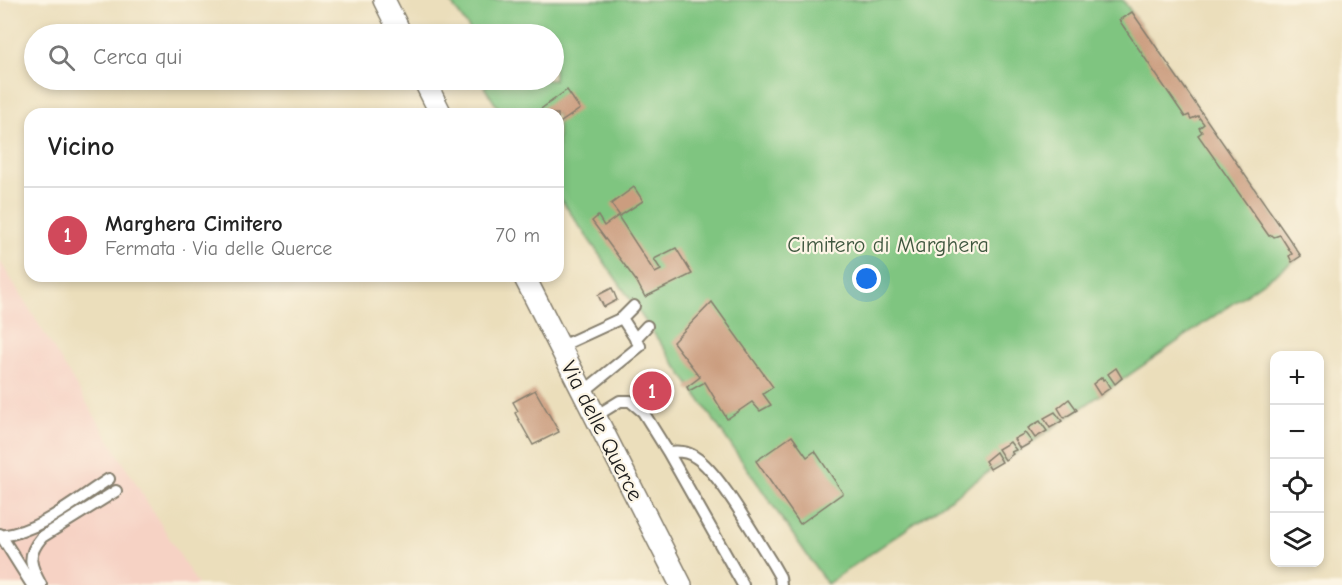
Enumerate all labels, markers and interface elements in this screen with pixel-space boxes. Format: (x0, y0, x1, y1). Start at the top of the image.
search box (24, 24, 564, 90)
icon: search (45, 41, 78, 74)
text: Cerca qui (93, 44, 183, 70)
text: Vicino (48, 132, 114, 162)
text: Marghera Cimitero (105, 211, 283, 237)
text: 1 (64, 224, 71, 247)
text: 70 m (495, 224, 540, 247)
park label: Cimitero di Marghera (787, 232, 989, 258)
text: Fermata · Via delle Querce (105, 237, 332, 260)
your location (852, 264, 881, 293)
map controls (1270, 351, 1324, 567)
button: + (1270, 351, 1324, 405)
street label: Via delle Querce (556, 357, 648, 505)
pin: 1 (632, 368, 672, 414)
button: − (1270, 405, 1324, 459)
button: locate (1270, 459, 1324, 513)
button: layers (1270, 513, 1324, 567)

